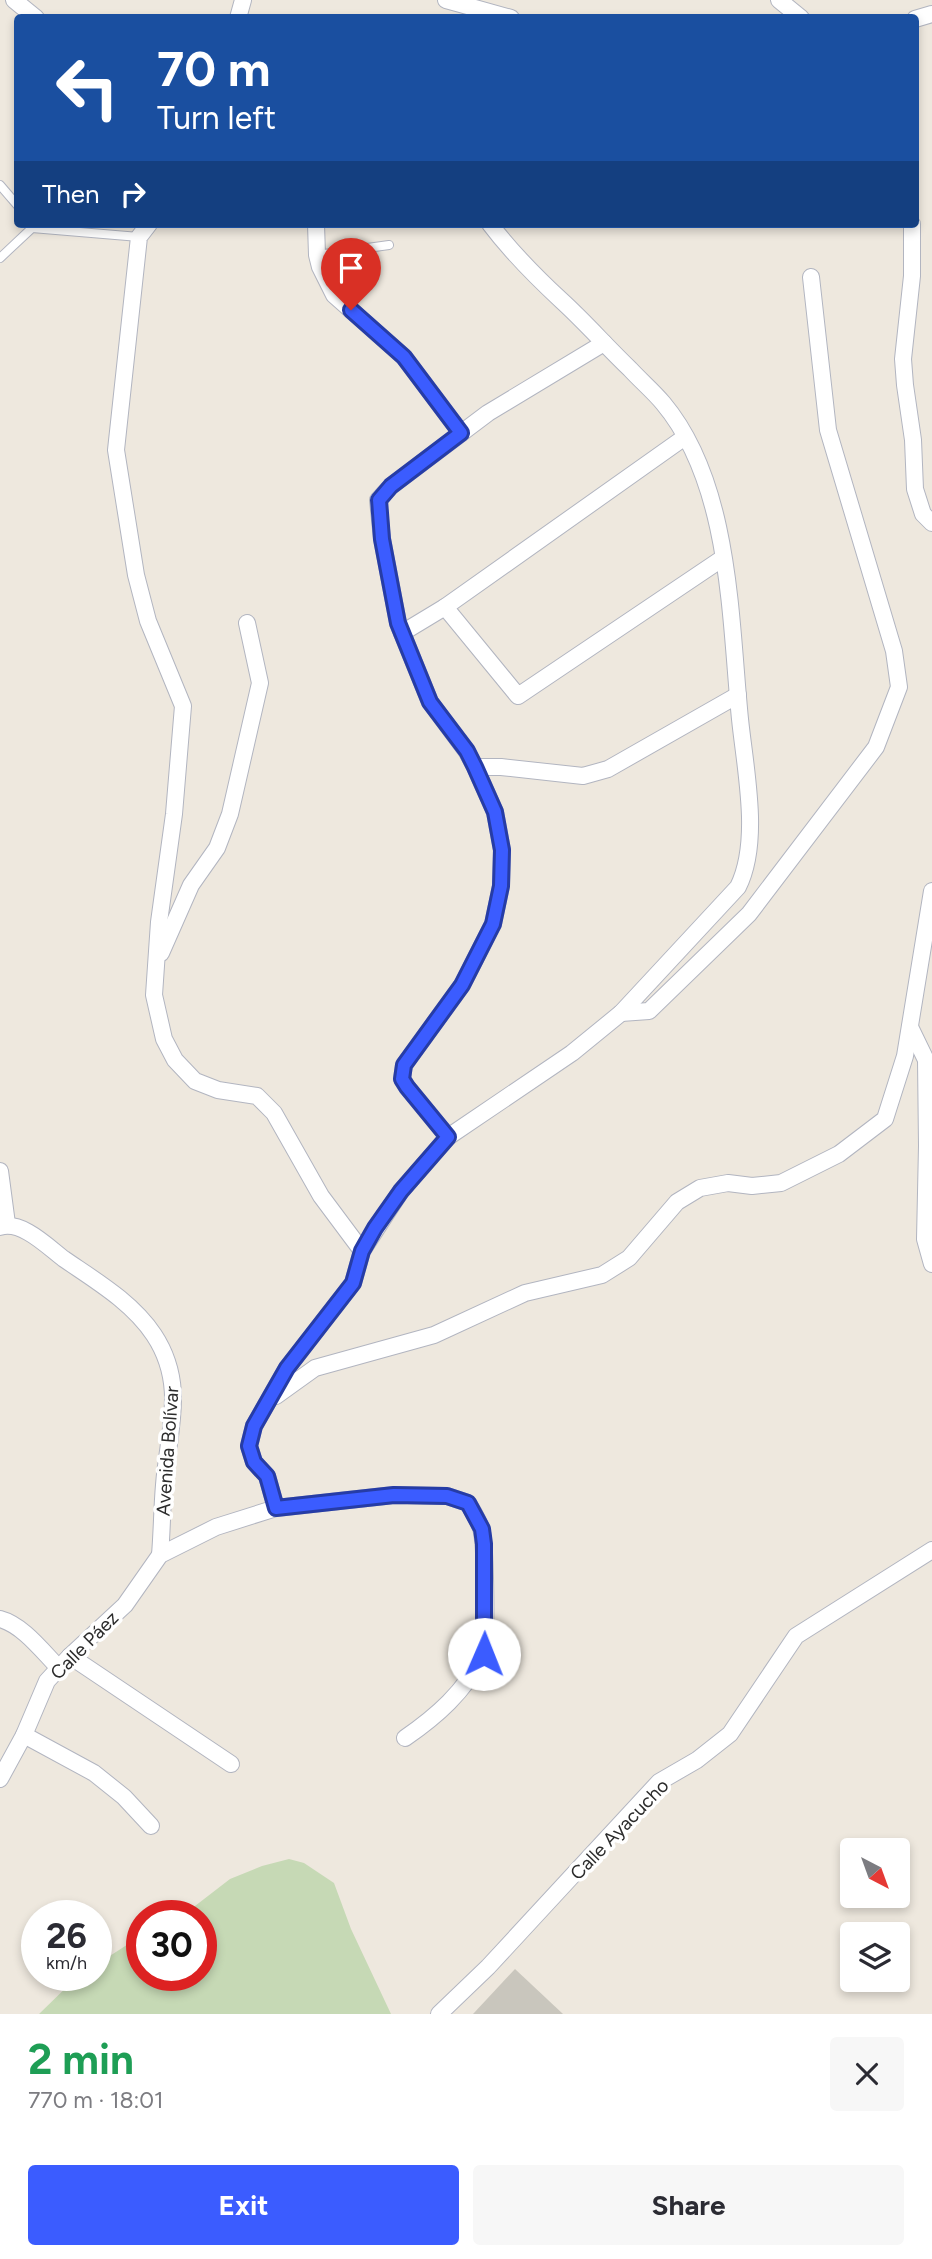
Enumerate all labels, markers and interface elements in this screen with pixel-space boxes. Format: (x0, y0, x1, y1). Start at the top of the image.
text: 70 m (157, 39, 270, 98)
icon: left (42, 42, 133, 133)
text: Turn left (157, 99, 276, 137)
icon: right (114, 175, 152, 213)
text: Then (42, 178, 100, 210)
pin (321, 238, 381, 310)
icon: arrive (332, 249, 370, 287)
street label: Avenida Bolívar (151, 1385, 184, 1517)
street label: Calle Páez (45, 1606, 123, 1684)
position arrow (447, 1617, 521, 1691)
street label: Calle Ayacucho (565, 1774, 673, 1885)
north arrow (840, 1838, 910, 1908)
map controls (840, 1838, 910, 1992)
speed limit sign: 30 (126, 1900, 217, 1991)
text: 26 (46, 1915, 87, 1957)
button: layers (840, 1922, 910, 1992)
text: km/h (46, 1952, 87, 1974)
text: 2 min (28, 2034, 134, 2085)
button: close (830, 2037, 904, 2111)
text: 770 m · 18:01 (28, 2086, 164, 2114)
button: Exit (28, 2165, 459, 2245)
button: Share (473, 2165, 904, 2245)

